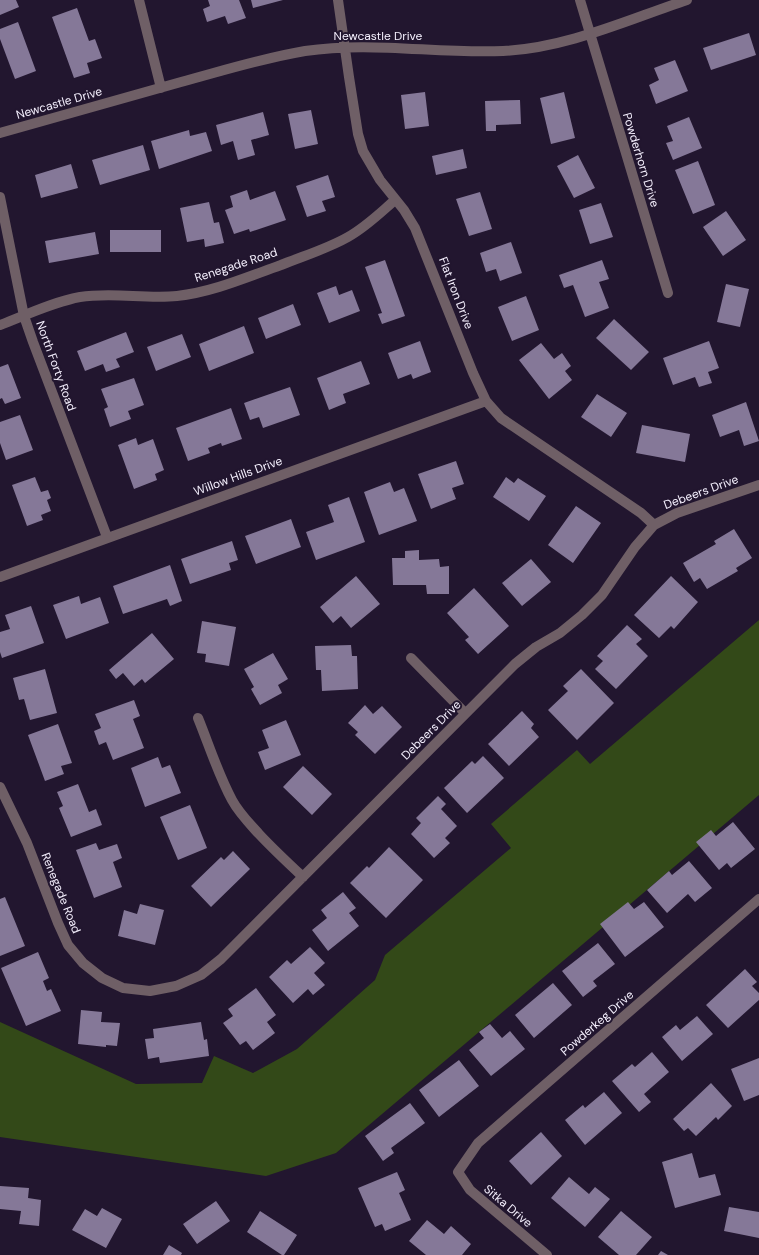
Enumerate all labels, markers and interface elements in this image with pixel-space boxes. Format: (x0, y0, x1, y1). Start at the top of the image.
street label: Newcastle Drive (334, 28, 423, 44)
street label: Newcastle Drive (14, 83, 104, 123)
street label: Powderhorn Drive (619, 111, 663, 209)
street label: Renegade Road (193, 244, 279, 286)
street label: Flat Iron Drive (435, 255, 477, 332)
street label: North Forty Road (32, 319, 80, 413)
street label: Willow Hills Drive (192, 452, 285, 499)
street label: Debeers Drive (661, 471, 741, 513)
street label: Debeers Drive (398, 697, 464, 763)
street label: Renegade Road (37, 850, 85, 936)
street label: Powderkeg Drive (557, 987, 637, 1059)
street label: Sitka Drive (480, 1181, 536, 1231)

